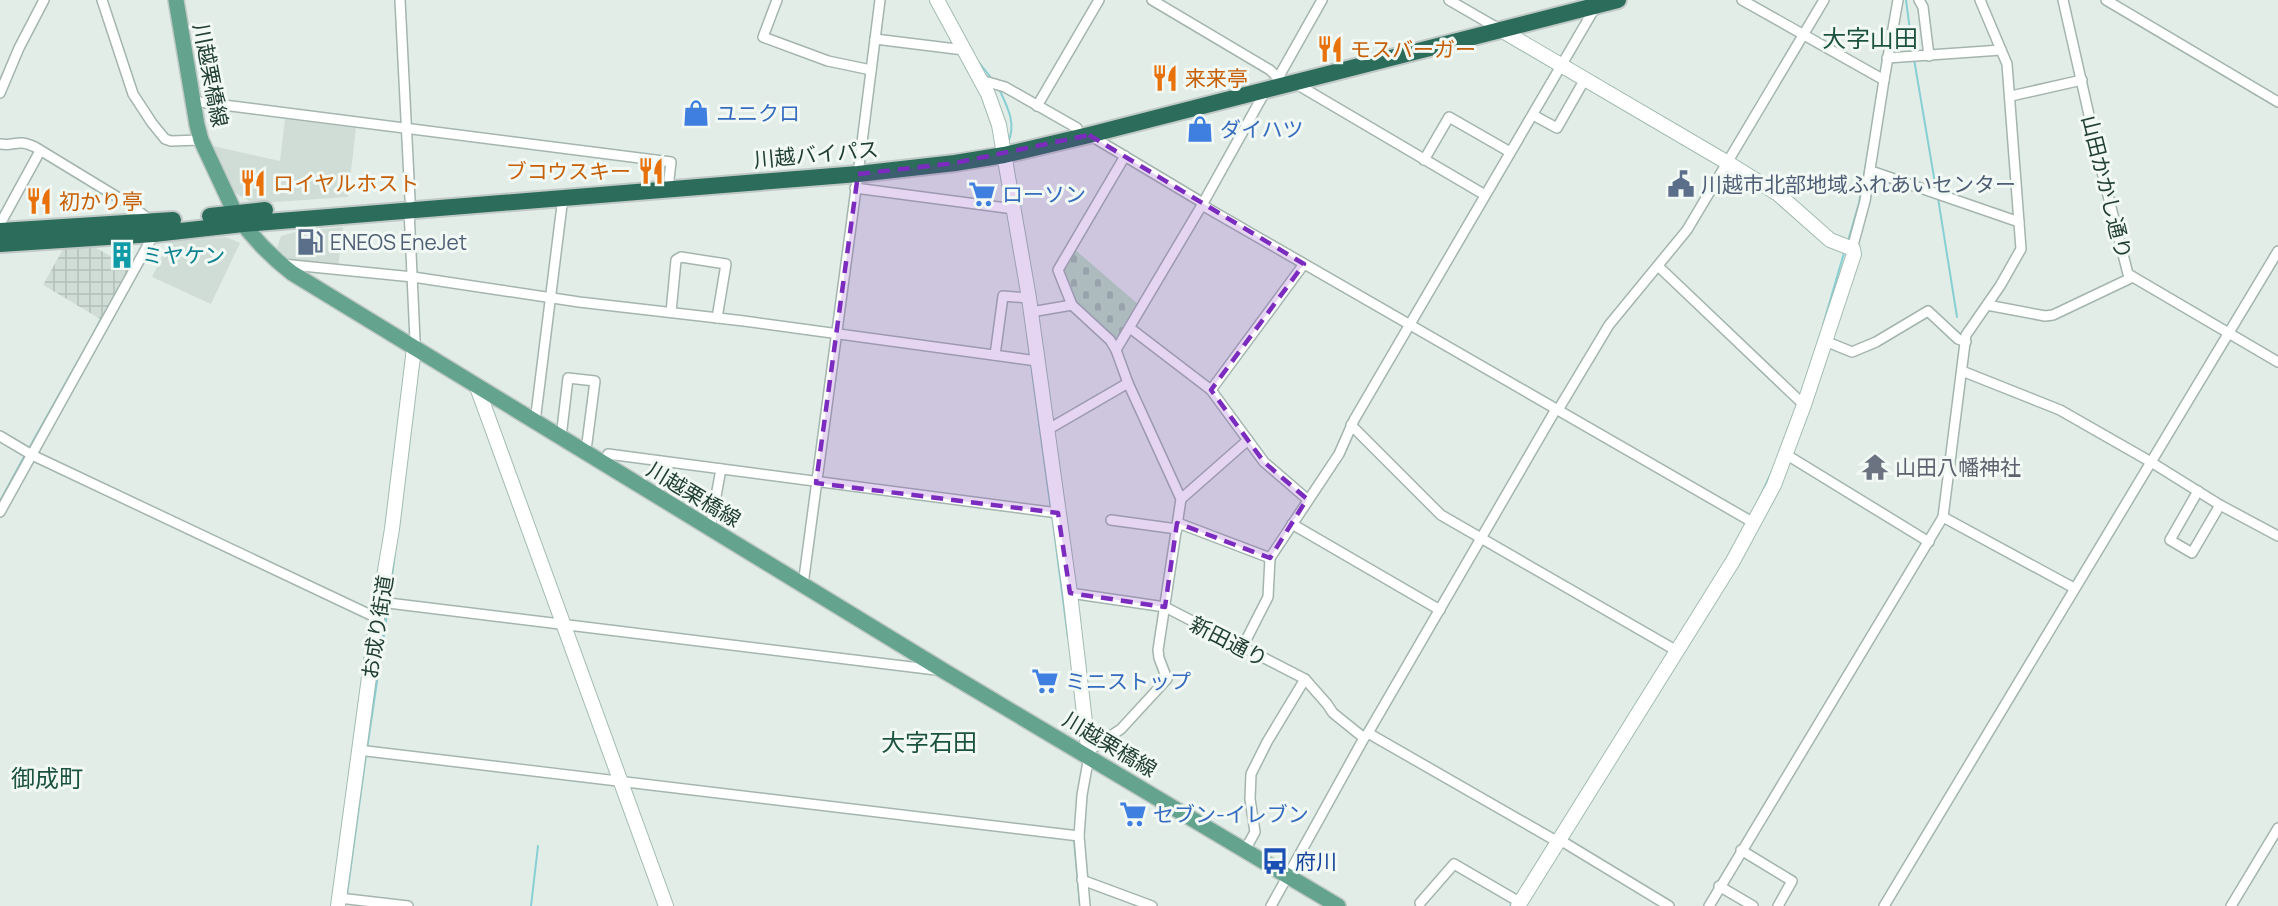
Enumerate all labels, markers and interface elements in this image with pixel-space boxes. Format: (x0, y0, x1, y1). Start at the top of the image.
street label: 川越栗橋線 (187, 21, 235, 129)
district label: 大字山田 (1822, 21, 1918, 54)
restaurant icon: モスバーガー (1315, 34, 1345, 64)
place label: モスバーガー (1350, 35, 1476, 63)
restaurant icon: 来来亭 (1150, 63, 1180, 93)
place label: 来来亭 (1185, 64, 1248, 92)
shop icon: ユニクロ (681, 98, 711, 128)
place label: ユニクロ (716, 99, 800, 127)
street label: 山田かかし通り (2076, 112, 2138, 262)
shop icon: ダイハツ (1185, 114, 1215, 144)
place label: ダイハツ (1220, 115, 1304, 143)
street label: 川越バイパス (752, 135, 880, 173)
restaurant icon: ブコウスキー (636, 156, 666, 186)
place label: ブコウスキー (506, 157, 631, 185)
restaurant icon: ロイヤルホスト (238, 168, 268, 198)
place label: ロイヤルホスト (273, 169, 419, 197)
public building icon: 川越市北部地域ふれあいセンター (1666, 169, 1696, 199)
place label: 川越市北部地域ふれあいセンター (1701, 170, 2016, 198)
supermarket icon: ローソン (967, 179, 997, 209)
place label: ローソン (1002, 180, 1086, 208)
restaurant icon: 初かり亭 (24, 186, 54, 216)
place label: 初かり亭 (59, 187, 143, 215)
fuel station icon: ENEOS EneJet (295, 227, 325, 257)
place label: ENEOS EneJet (330, 228, 467, 256)
building icon: ミヤケン (107, 240, 137, 270)
place label: ミヤケン (142, 241, 225, 269)
temple icon: 山田八幡神社 (1860, 452, 1890, 482)
place label: 山田八幡神社 (1895, 453, 2021, 481)
street label: 川越栗橋線 (642, 455, 746, 533)
street label: お成り街道 (355, 573, 399, 681)
street label: 新田通り (1185, 609, 1273, 673)
supermarket icon: ミニストップ (1030, 666, 1060, 696)
place label: ミニストップ (1065, 667, 1191, 695)
street label: 川越栗橋線 (1058, 705, 1162, 783)
district label: 大字石田 (881, 725, 977, 758)
district label: 御成町 (11, 761, 83, 794)
supermarket icon: セブン-イレブン (1118, 799, 1148, 829)
place label: セブン-イレブン (1153, 800, 1309, 828)
bus stop icon: 府川 (1260, 846, 1290, 876)
place label: 府川 (1295, 847, 1337, 875)

